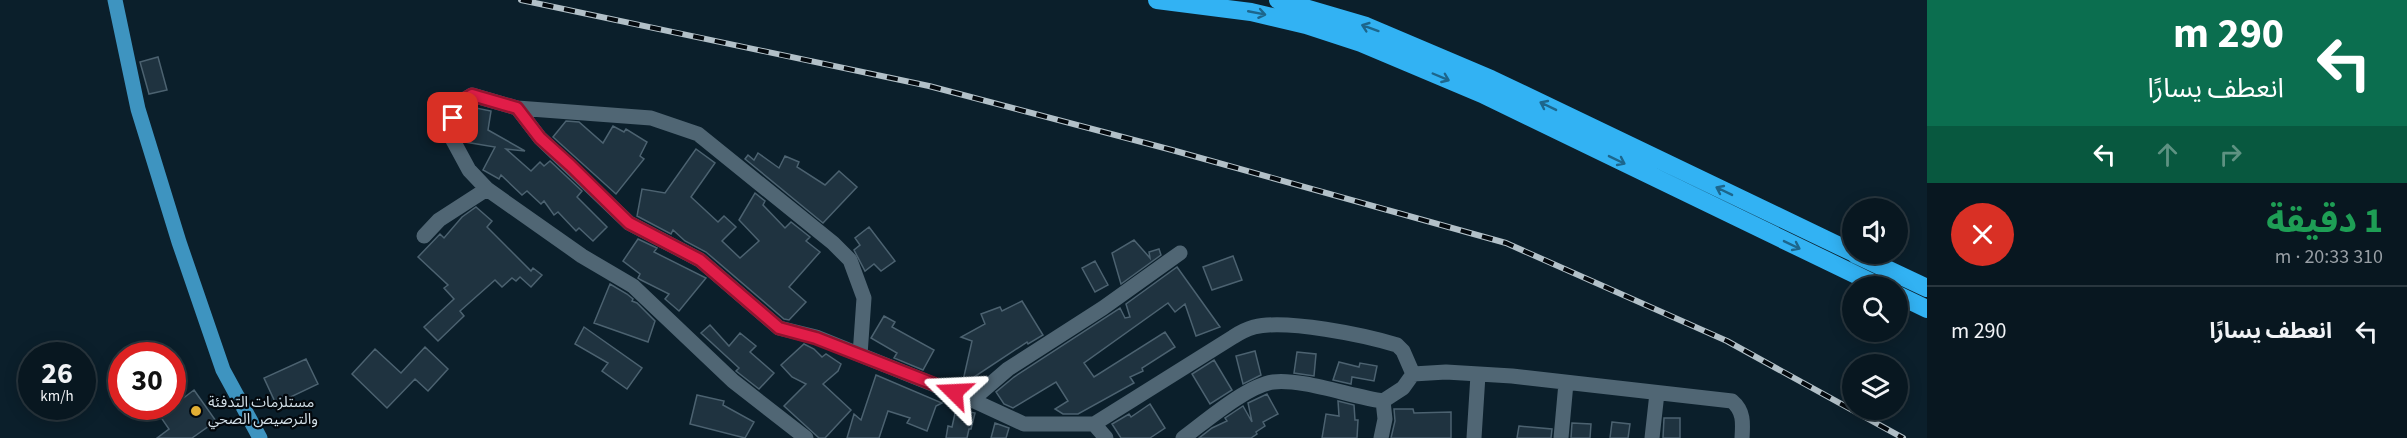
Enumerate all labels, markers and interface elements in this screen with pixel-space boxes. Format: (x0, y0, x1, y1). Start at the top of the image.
text: 290 m (2173, 4, 2284, 64)
one-way arrow (1246, 8, 1266, 19)
one-way arrow (1361, 21, 1380, 32)
icon: left (2305, 24, 2383, 102)
text: انعطف يسارًا (2147, 69, 2284, 108)
one-way arrow (1431, 71, 1449, 83)
pin (427, 92, 478, 143)
one-way arrow (1540, 100, 1558, 112)
icon: arrive (436, 101, 469, 134)
icon: left (2088, 138, 2121, 171)
icon: ahead (2151, 138, 2184, 171)
icon: right (2214, 138, 2247, 171)
one-way arrow (1607, 155, 1625, 167)
one-way arrow (1715, 184, 1733, 196)
text: 1 دقيقة (2266, 195, 2383, 246)
map controls (1842, 198, 1908, 420)
button: sound (1842, 198, 1908, 264)
button: close (1951, 203, 2014, 266)
one-way arrow (1783, 239, 1801, 251)
text: 310 m · 20:33 (2275, 243, 2383, 271)
button: search (1842, 276, 1908, 342)
text: 290 m (1951, 315, 2006, 347)
text: انعطف يسارًا (2209, 315, 2332, 347)
icon: left (2350, 315, 2383, 348)
speed limit sign: 30 (108, 342, 186, 420)
text: 26 (41, 352, 73, 395)
button: layers (1842, 354, 1908, 420)
position arrow (922, 360, 986, 424)
text: km/h (40, 386, 74, 407)
place label: مستلزمات التدفئة والترصيص الصحي (208, 392, 318, 430)
marker: مستلزمات التدفئة والترصيص الصحي (189, 404, 203, 418)

